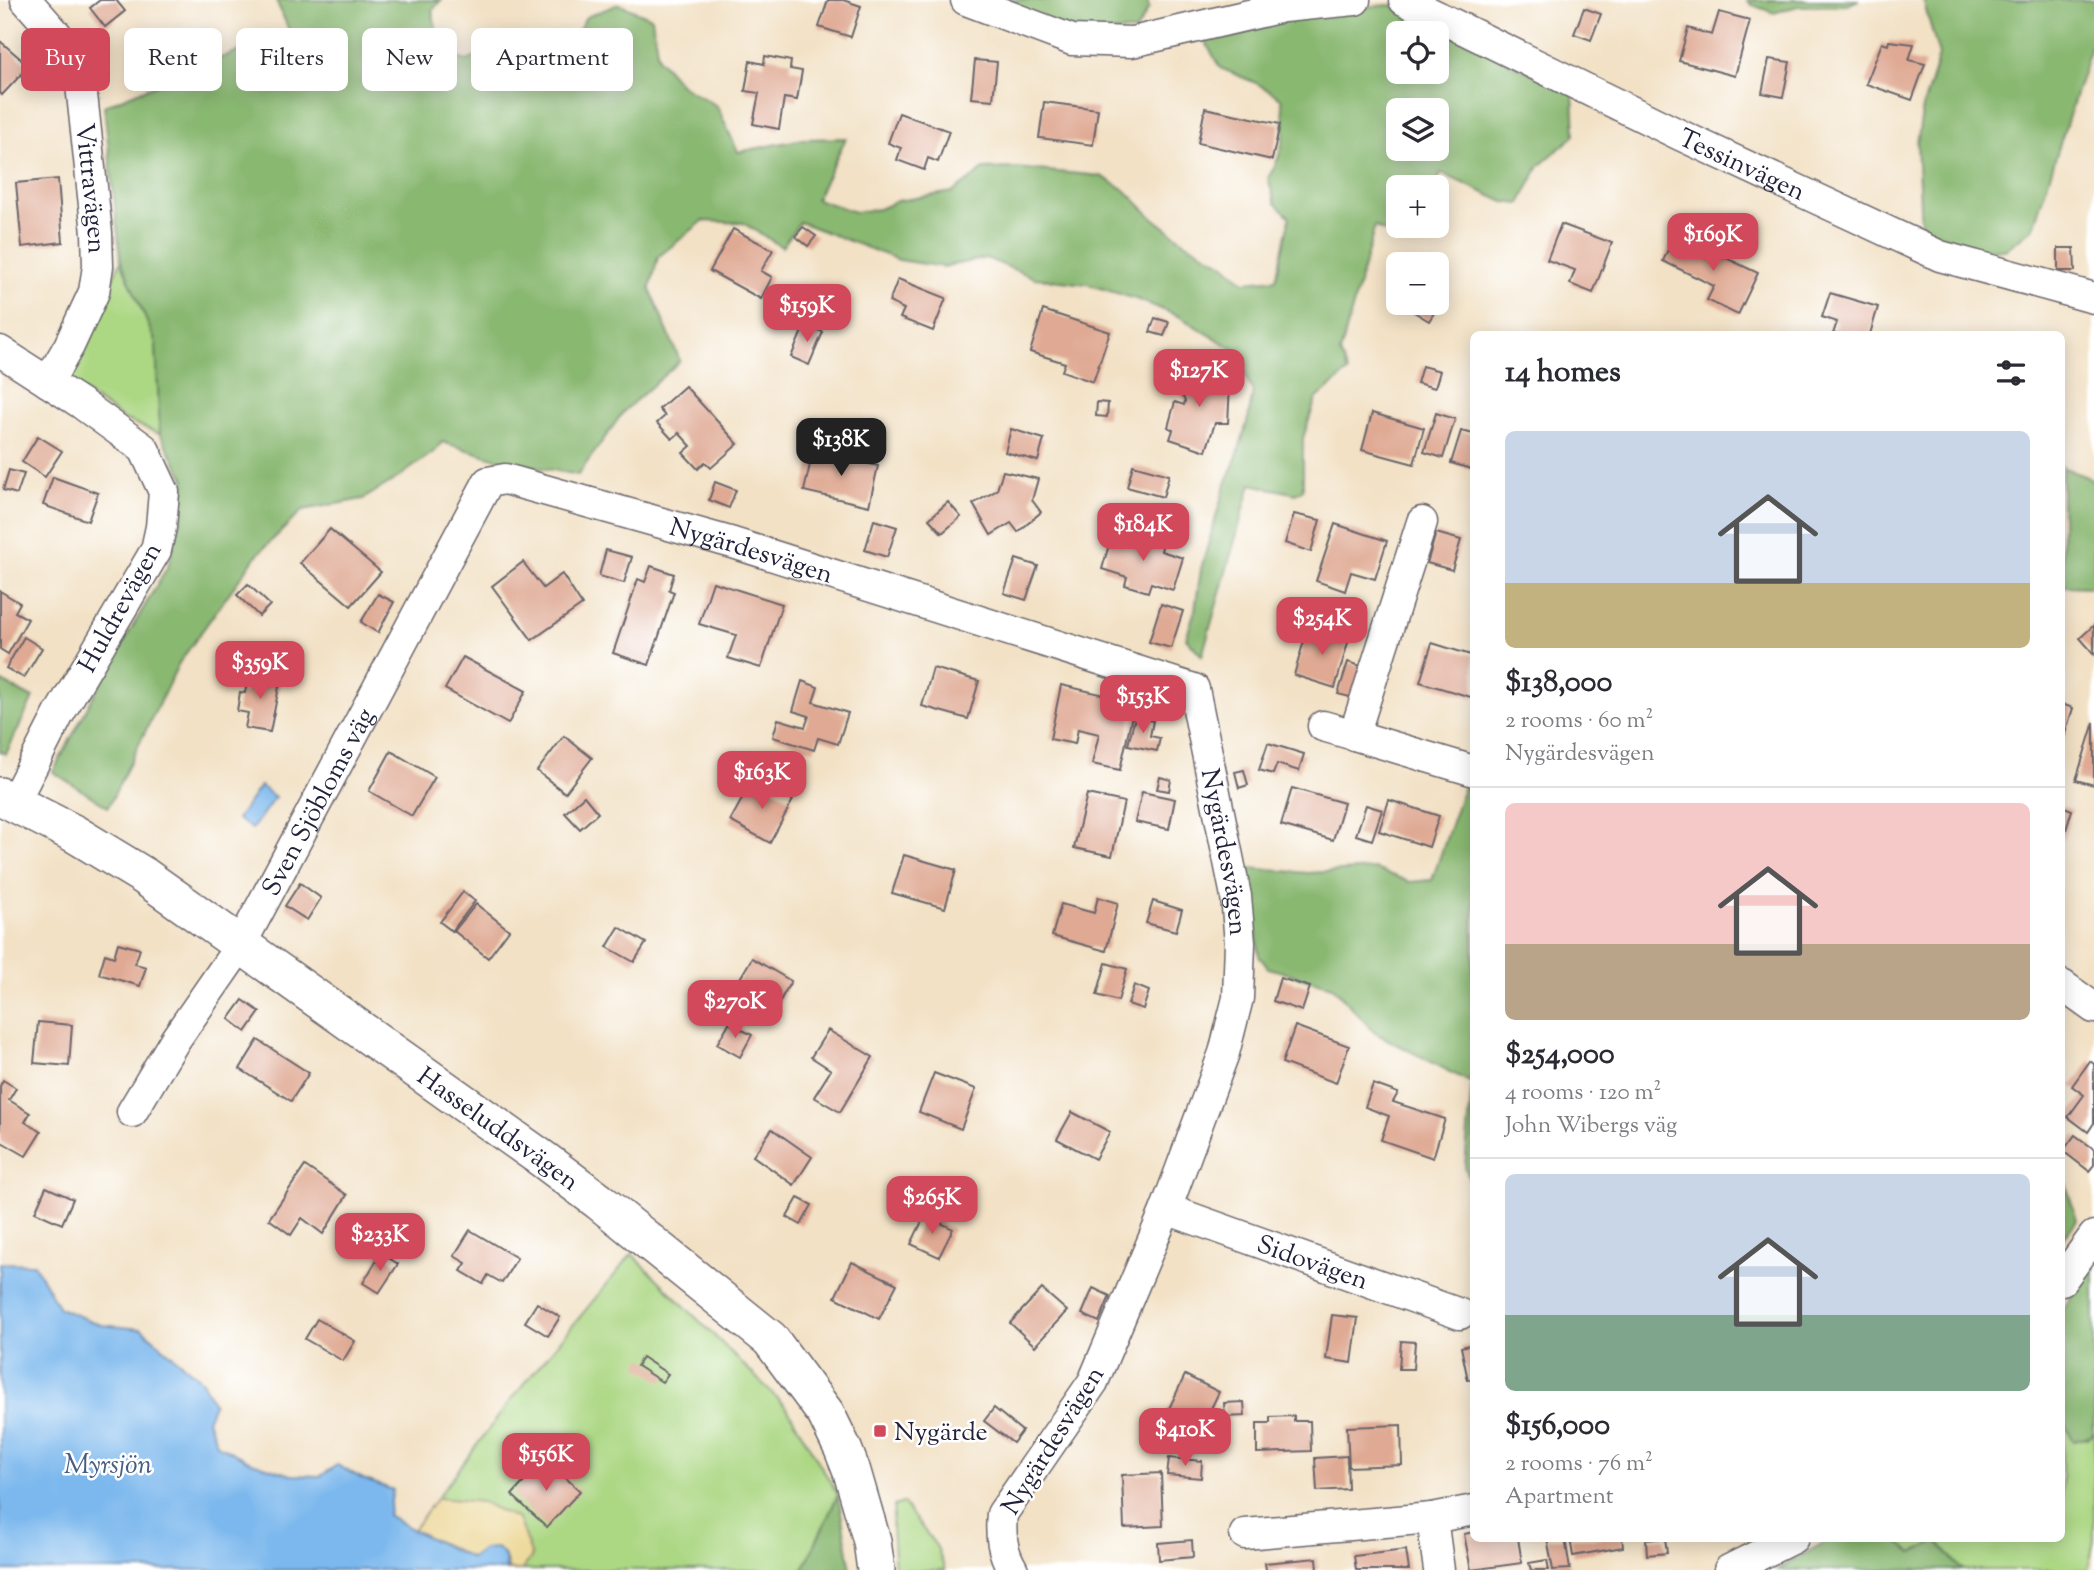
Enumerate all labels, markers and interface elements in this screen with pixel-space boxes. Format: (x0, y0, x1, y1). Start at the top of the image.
map controls (1386, 21, 1449, 315)
button: locate (1386, 21, 1449, 84)
chip: Buy (21, 28, 110, 91)
chip: Rent (124, 28, 222, 91)
chip: Filters (236, 28, 348, 91)
chip: New (362, 28, 457, 91)
chip: Apartment (471, 28, 633, 91)
button: layers (1386, 98, 1449, 161)
street label: Vittravägen (64, 121, 114, 254)
street label: Tessinvägen (1672, 121, 1811, 212)
button: + (1386, 175, 1449, 238)
pin: $169K (1664, 214, 1762, 273)
text: $169K (1683, 219, 1743, 252)
button: − (1386, 252, 1449, 315)
pin: $159K (758, 284, 856, 344)
text: $159K (779, 290, 835, 323)
pin: $127K (1150, 350, 1248, 409)
text: 14 homes (1505, 352, 1621, 395)
icon: filters (1992, 354, 2030, 392)
text: $127K (1169, 355, 1229, 388)
pin: $138K (792, 419, 890, 478)
text: $138K (812, 424, 870, 457)
icon: home (1705, 476, 1831, 602)
pin: $184K (1094, 504, 1192, 563)
text: $184K (1113, 509, 1173, 542)
street label: Nygärdesvägen (665, 510, 837, 595)
street label: Huldrevägen (70, 536, 172, 680)
pin: $254K (1273, 598, 1371, 657)
text: $254K (1292, 603, 1352, 636)
pin: $359K (211, 642, 309, 701)
text: $359K (231, 647, 289, 680)
text: $138,000 (1505, 662, 1612, 705)
pin: $153K (1094, 676, 1192, 735)
text: $153K (1116, 681, 1170, 714)
street label: Sven Sjöbloms väg (254, 702, 385, 903)
text: 2 rooms · 60 m² (1505, 705, 1653, 738)
text: Nygärdesvägen (1505, 738, 1655, 771)
pin: $163K (713, 752, 811, 811)
text: $163K (733, 757, 791, 790)
street label: Nygärdesvägen (1190, 766, 1255, 937)
icon: home (1705, 848, 1831, 974)
pin: $270K (686, 981, 784, 1040)
text: $270K (704, 986, 766, 1019)
text: $254,000 (1505, 1034, 1615, 1077)
street label: Hasseluddsvägen (409, 1059, 586, 1201)
text: 4 rooms · 120 m² (1505, 1077, 1661, 1110)
text: John Wibergs väg (1505, 1110, 1677, 1143)
pin: $265K (883, 1176, 981, 1236)
text: $265K (903, 1182, 961, 1215)
pin: $233K (331, 1214, 429, 1273)
text: $233K (351, 1219, 409, 1252)
icon: home (1705, 1219, 1831, 1345)
street label: Sidovägen (1251, 1227, 1373, 1301)
street label: Nygärdesvägen (994, 1360, 1115, 1523)
text: $156,000 (1505, 1405, 1610, 1448)
pin: $410K (1136, 1408, 1234, 1468)
text: $410K (1155, 1414, 1215, 1447)
place label: Nygärde (894, 1415, 988, 1452)
marker: Nygärde (872, 1423, 888, 1439)
pin: $156K (497, 1434, 595, 1493)
text: $156K (518, 1439, 574, 1472)
water label: Myrsjön (64, 1446, 152, 1486)
text: 2 rooms · 76 m² (1505, 1448, 1653, 1481)
text: Apartment (1505, 1481, 1614, 1514)

